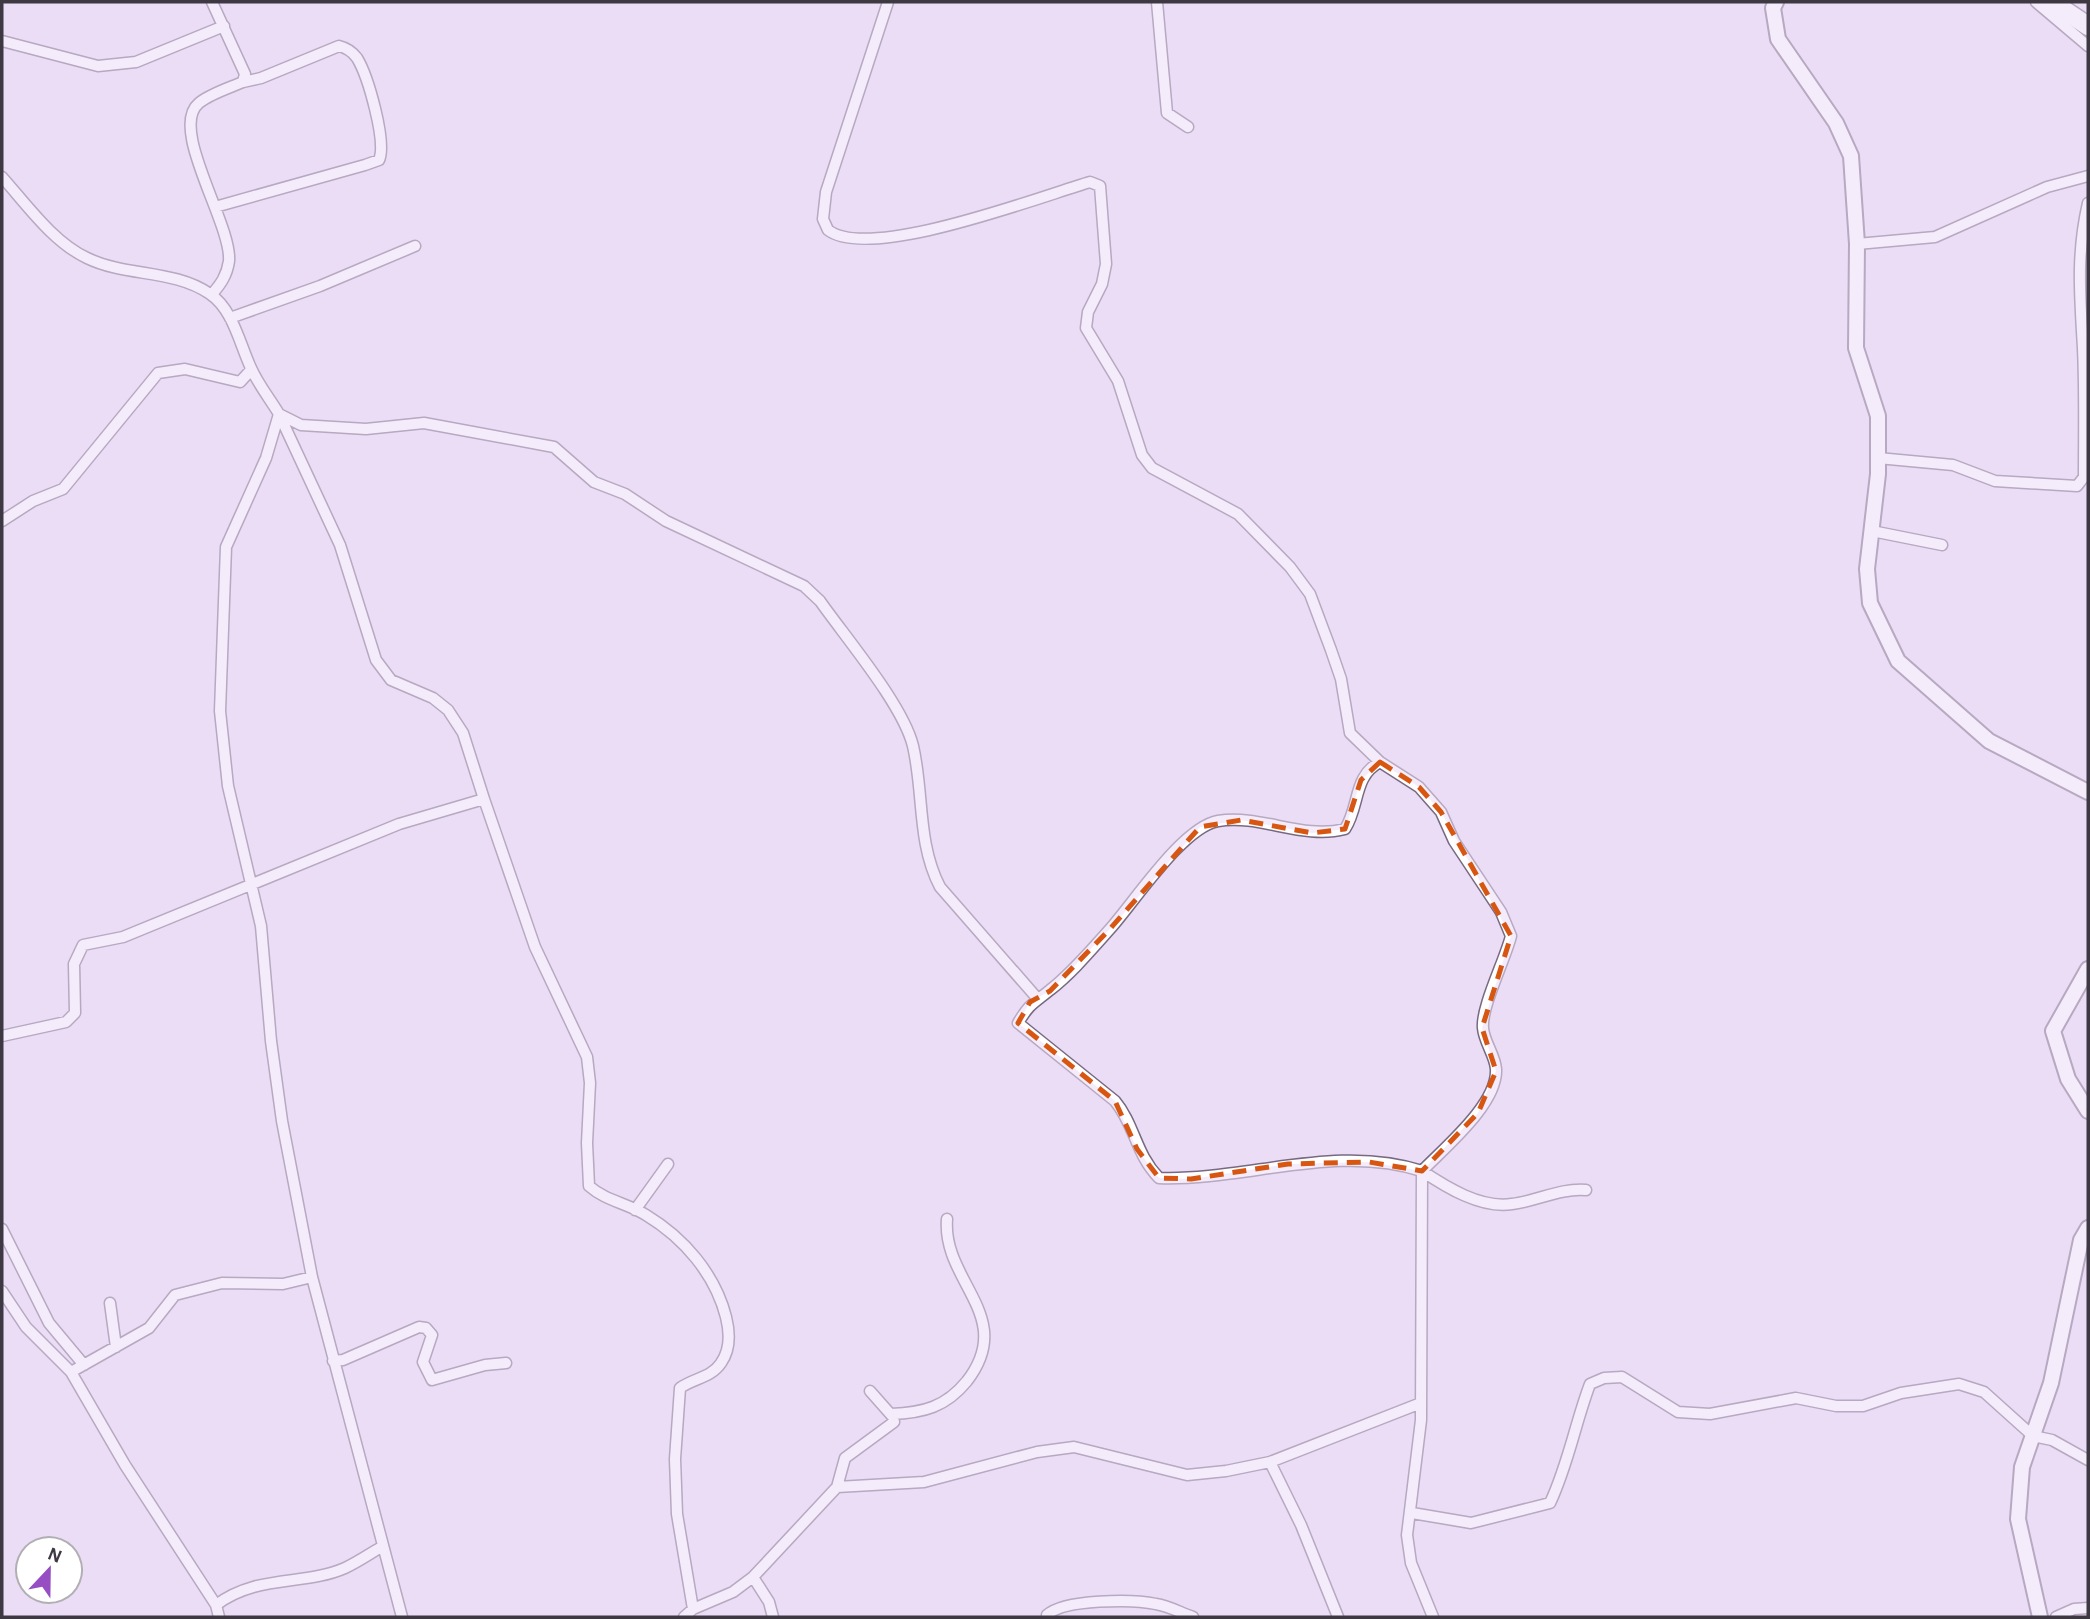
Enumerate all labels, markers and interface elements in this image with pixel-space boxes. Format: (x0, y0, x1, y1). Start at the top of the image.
north arrow (14, 1535, 84, 1605)
text: N (45, 1544, 64, 1567)

